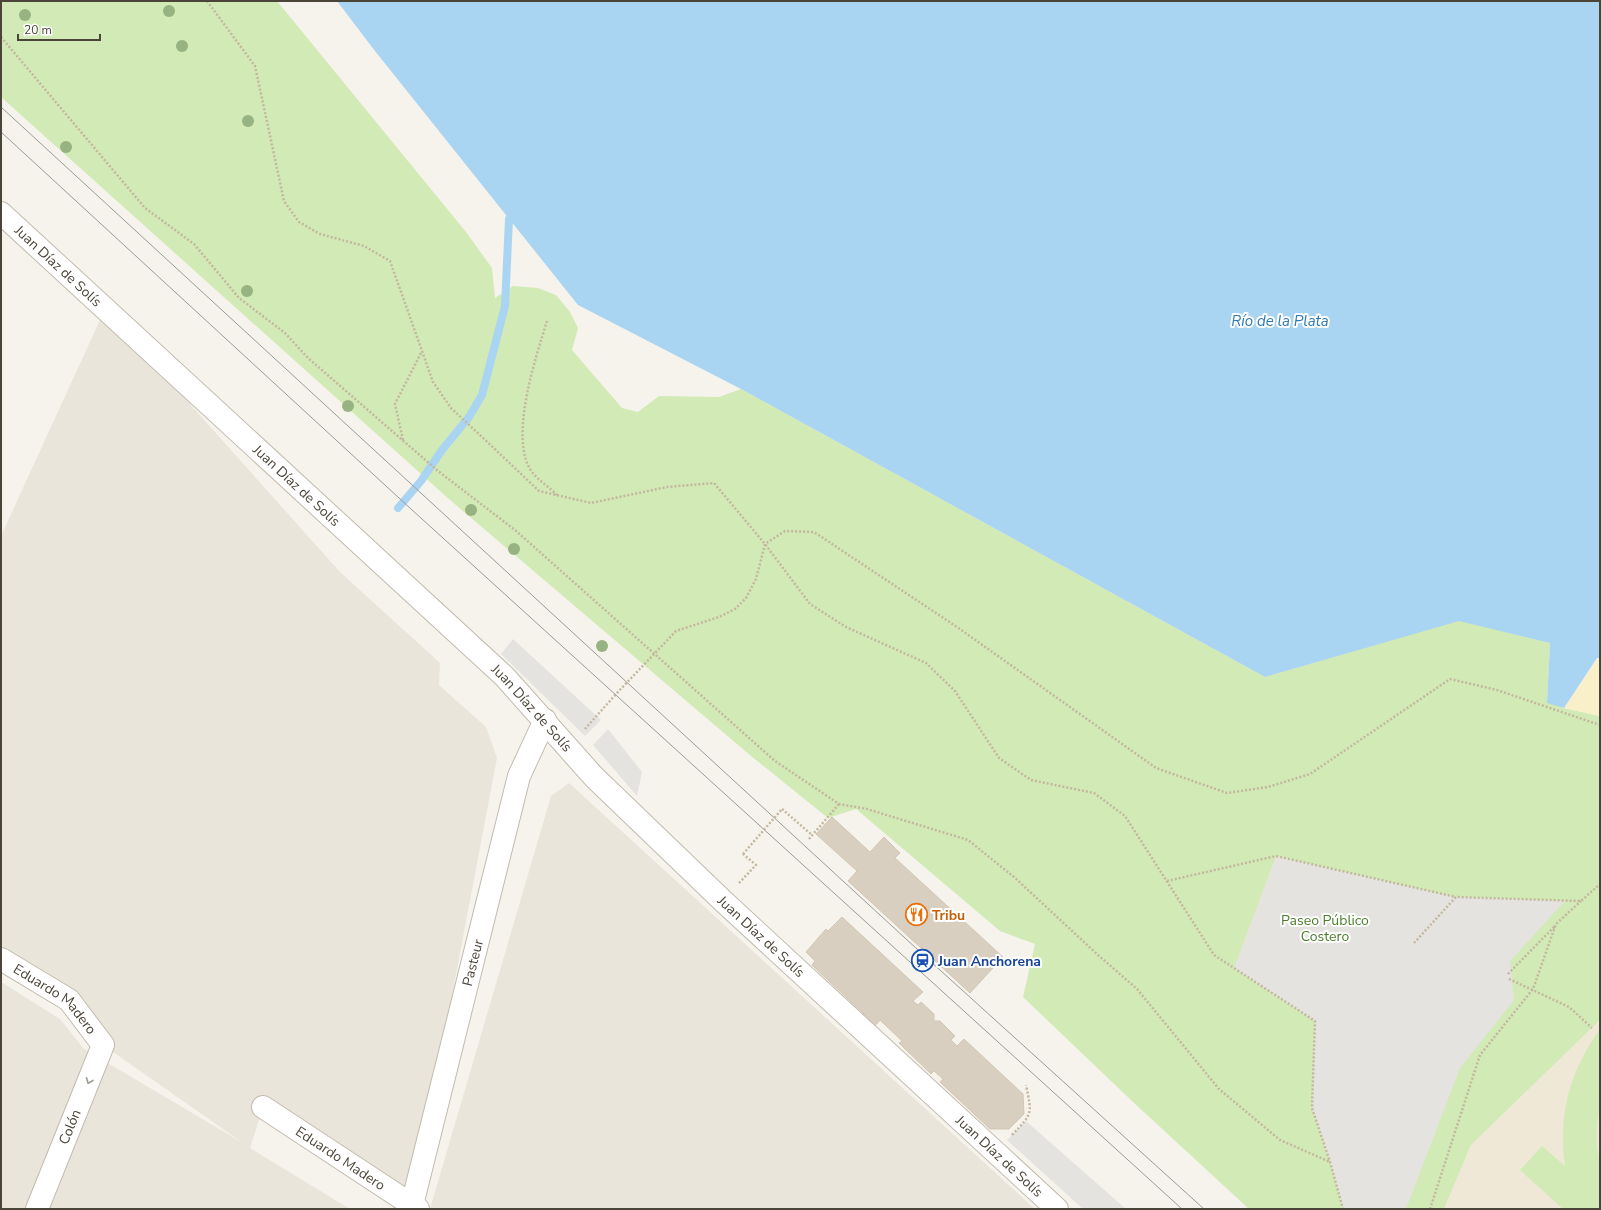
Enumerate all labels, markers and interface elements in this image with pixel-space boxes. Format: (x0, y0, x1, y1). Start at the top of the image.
scale bar (18, 16, 100, 42)
text: 20 m (24, 22, 52, 38)
street label: Juan Díaz de Solís (10, 220, 106, 311)
water label: Río de la Plata (1231, 311, 1329, 331)
street label: Juan Díaz de Solís (248, 440, 345, 530)
street label: Juan Díaz de Solís (487, 659, 577, 756)
street label: Juan Díaz de Solís (713, 891, 809, 982)
restaurant icon: Tribu (904, 902, 930, 928)
place label: Tribu (932, 906, 965, 925)
park label: Paseo Público Costero (1281, 911, 1369, 946)
street label: Pasteur (457, 937, 487, 988)
station icon: Juan Anchorena (909, 948, 935, 974)
place label: Juan Anchorena (937, 952, 1041, 971)
street label: Eduardo Madero (10, 959, 101, 1038)
one-way arrow (85, 1078, 93, 1085)
street label: Colón (54, 1107, 86, 1147)
street label: Juan Díaz de Solís (951, 1110, 1047, 1201)
street label: Eduardo Madero (292, 1122, 389, 1195)

